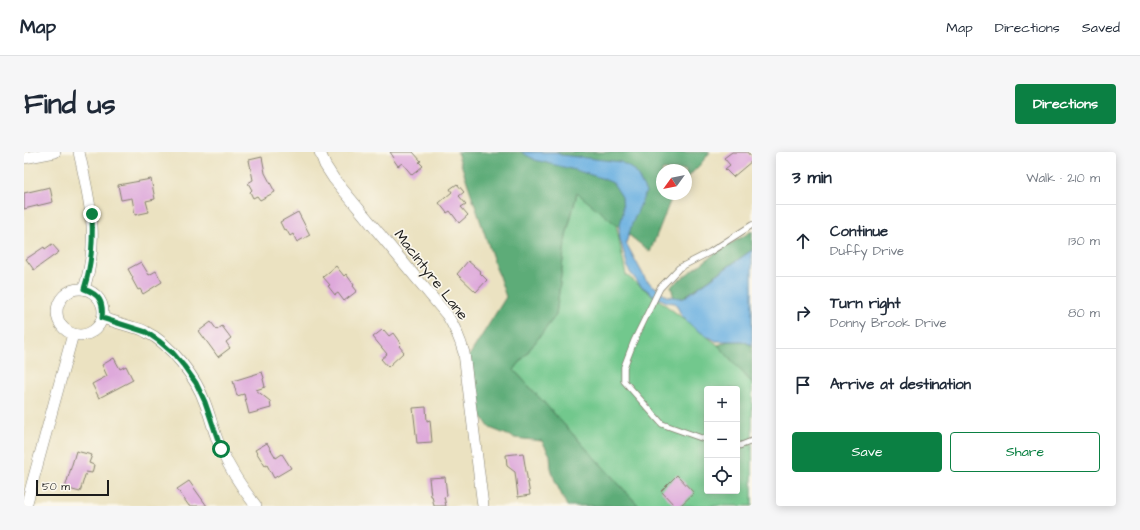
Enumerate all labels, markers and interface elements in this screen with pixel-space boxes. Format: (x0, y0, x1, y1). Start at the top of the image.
text: Map (20, 14, 56, 41)
text: Map (946, 18, 973, 38)
text: Directions (995, 18, 1060, 38)
text: Saved (1082, 18, 1120, 38)
button: Directions (1015, 84, 1116, 124)
text: Find us (24, 85, 115, 124)
north arrow (656, 164, 692, 200)
text: 3 min (792, 166, 832, 190)
text: Walk · 210 m (1026, 169, 1100, 187)
route end (83, 205, 101, 223)
text: Continue (830, 221, 888, 242)
street label: MacIntyre Lane (388, 225, 473, 325)
icon: ahead (792, 230, 814, 252)
text: 130 m (1068, 232, 1100, 250)
text: Duffy Drive (830, 242, 904, 260)
text: Turn right (830, 293, 901, 314)
icon: right (792, 302, 814, 324)
text: 80 m (1068, 304, 1100, 322)
text: Donny Brook Drive (830, 314, 947, 332)
icon: arrive (792, 374, 814, 396)
text: Arrive at destination (830, 374, 971, 395)
map controls (704, 386, 740, 494)
button: + (704, 386, 740, 422)
button: − (704, 422, 740, 458)
button: Save (792, 432, 942, 472)
button: Share (950, 432, 1100, 472)
route start (212, 440, 230, 458)
button: locate (704, 458, 740, 494)
scale bar (36, 478, 109, 497)
text: 50 m (42, 479, 70, 494)

